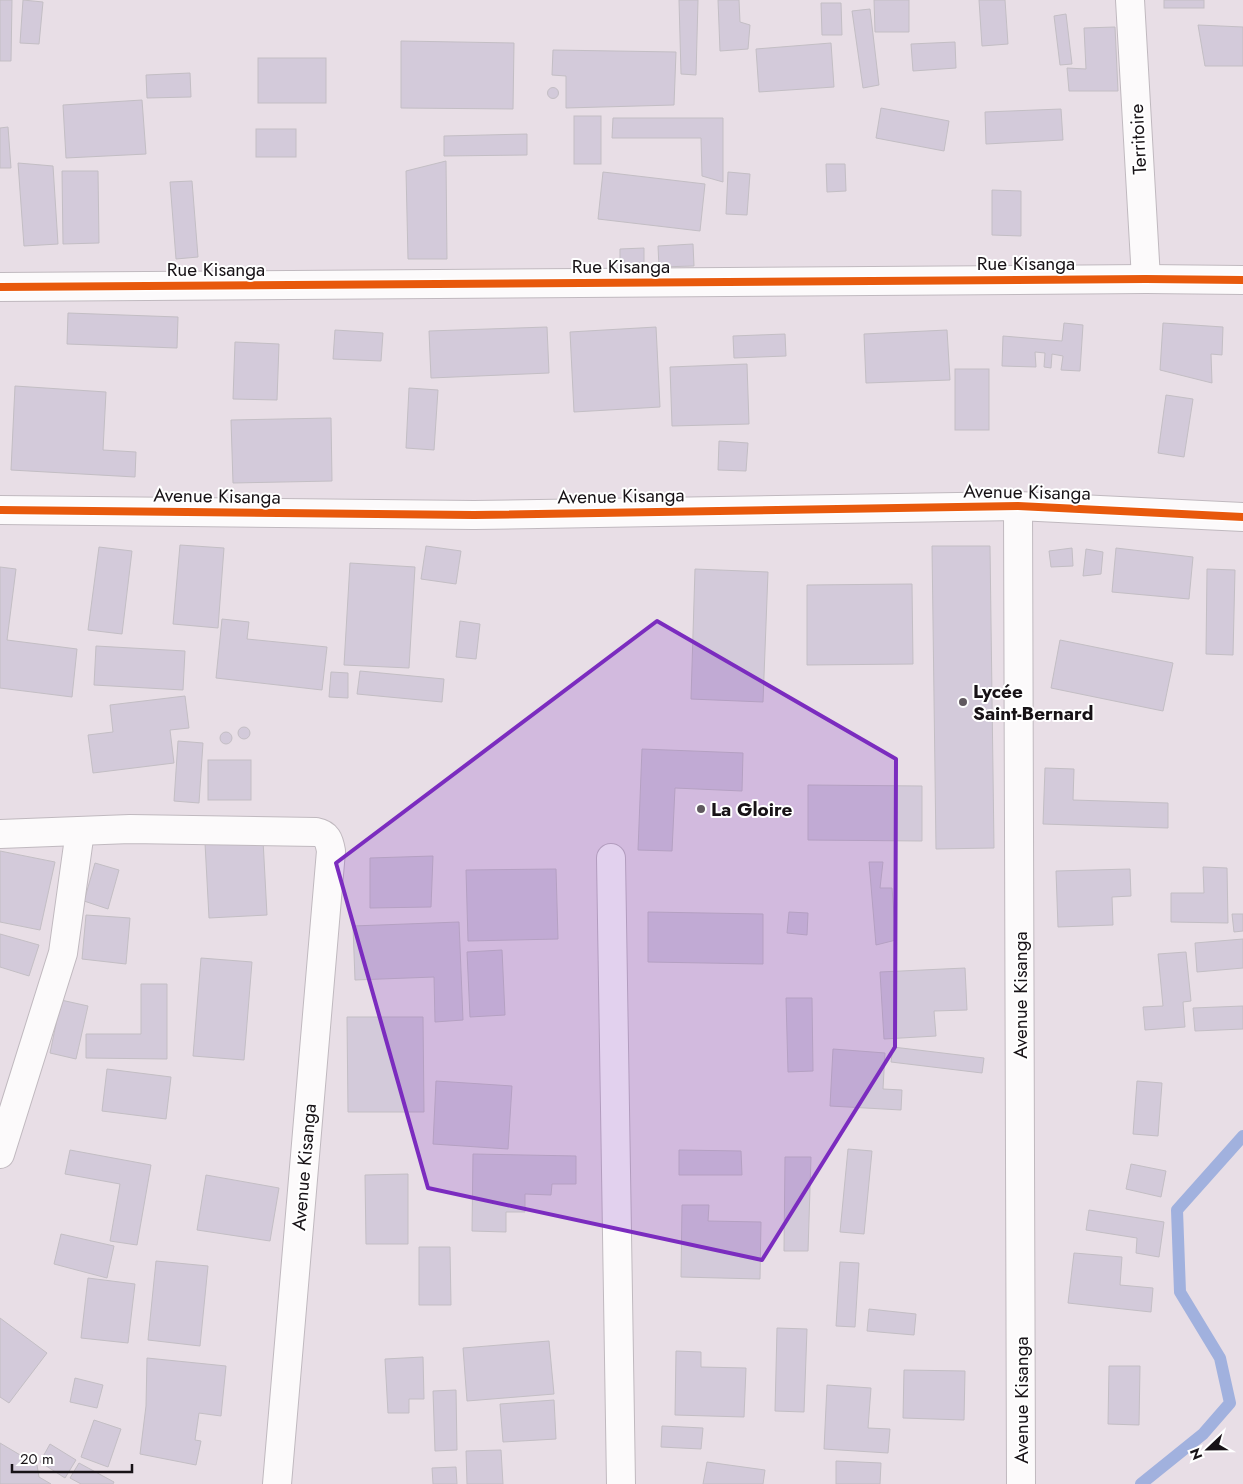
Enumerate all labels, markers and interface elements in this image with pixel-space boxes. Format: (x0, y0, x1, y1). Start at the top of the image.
street label: Territoire (1123, 103, 1153, 175)
street label: Rue Kisanga (977, 250, 1075, 277)
street label: Rue Kisanga (572, 253, 670, 280)
street label: Rue Kisanga (167, 256, 265, 283)
street label: Avenue Kisanga (963, 477, 1091, 507)
street label: Avenue Kisanga (153, 481, 281, 511)
street label: Avenue Kisanga (557, 481, 685, 511)
place label: Lycée Saint-Bernard (973, 678, 1094, 727)
marker: Lycée Saint-Bernard (957, 696, 969, 708)
place label: La Gloire (711, 796, 793, 823)
marker: La Gloire (695, 803, 707, 815)
street label: Avenue Kisanga (1007, 931, 1034, 1059)
street label: Avenue Kisanga (285, 1102, 323, 1232)
street label: Avenue Kisanga (1008, 1336, 1035, 1464)
north arrow (1183, 1424, 1233, 1474)
scale bar (12, 1442, 132, 1474)
text: N (1185, 1445, 1207, 1463)
text: 20 m (20, 1448, 54, 1470)

